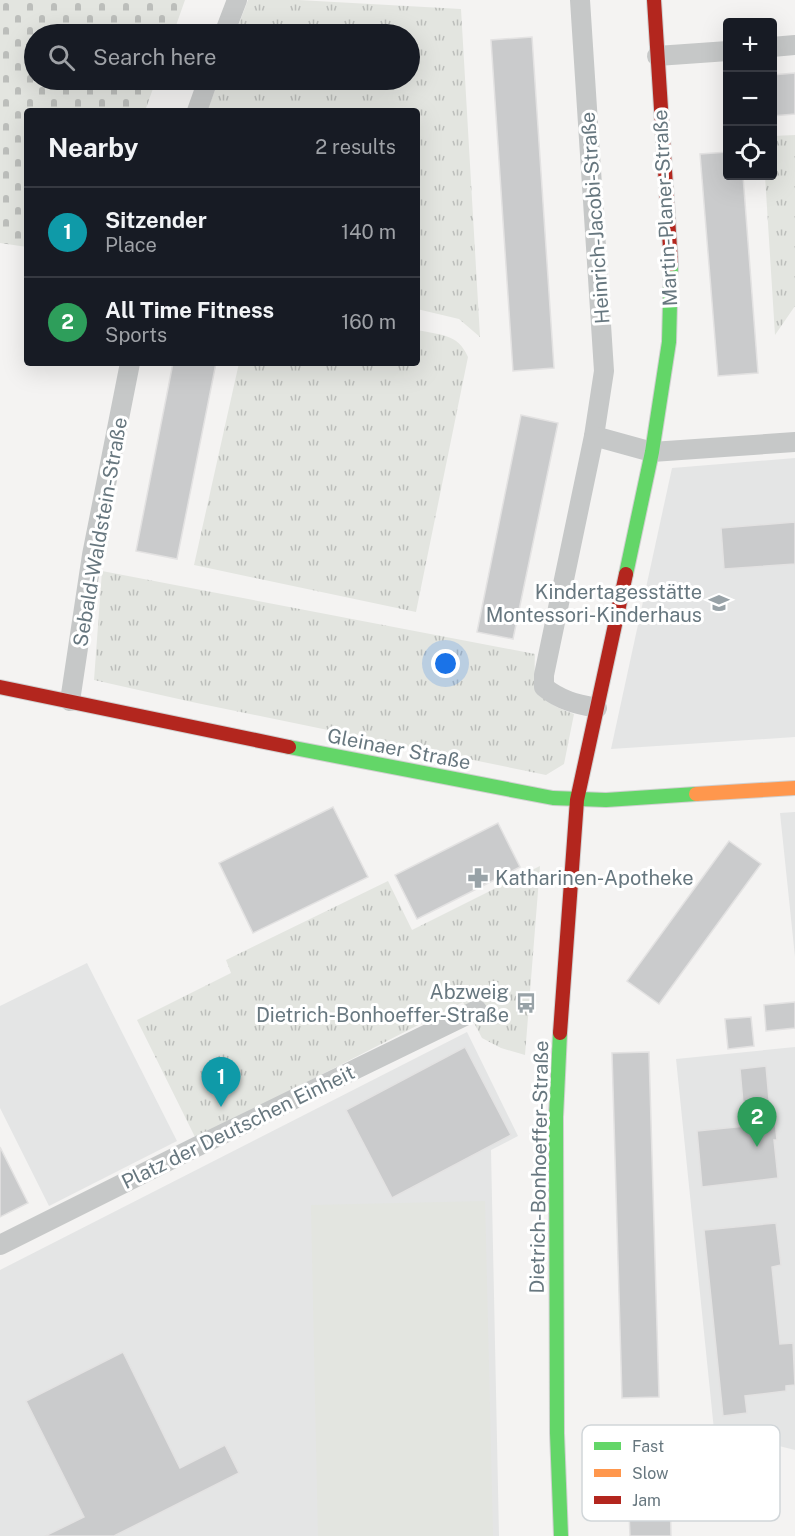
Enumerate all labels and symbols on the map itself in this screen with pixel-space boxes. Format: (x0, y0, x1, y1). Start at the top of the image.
street label: Martin-Planer-Straße (648, 109, 682, 307)
street label: Heinrich-Jacobi-Straße (576, 111, 614, 325)
street label: Sebald-Waldstein-Straße (68, 415, 132, 649)
place label: Kindertagesstätte Montessori-Kinderhaus (486, 580, 702, 627)
school or university icon: Kindertagesstätte Montessori-Kinderhaus (707, 591, 731, 615)
your location (431, 649, 460, 678)
street label: Gleinaer Straße (325, 723, 473, 775)
pharmacy icon: Katharinen-Apotheke (466, 866, 490, 890)
place label: Katharinen-Apotheke (495, 866, 694, 890)
place label: Abzweig Dietrich-Bonhoeffer-Straße (256, 980, 509, 1027)
bus stop icon: Abzweig Dietrich-Bonhoeffer-Straße (514, 991, 538, 1015)
street label: Dietrich-Bonhoeffer-Straße (525, 1040, 553, 1294)
pin: 1 (202, 1058, 240, 1107)
street label: Platz der Deutschen Einheit (118, 1060, 358, 1194)
pin: 2 (738, 1098, 777, 1147)
legend (582, 1425, 780, 1521)
text: Fast (632, 1437, 664, 1456)
text: Slow (632, 1464, 669, 1483)
text: Jam (632, 1491, 661, 1510)

